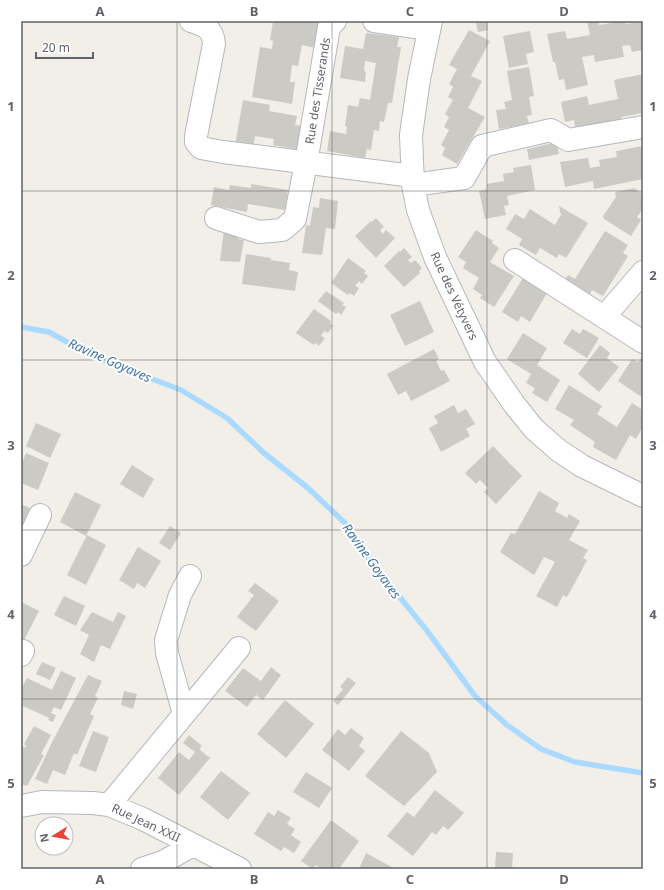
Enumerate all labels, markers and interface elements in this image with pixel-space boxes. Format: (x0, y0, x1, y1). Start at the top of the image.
text: A (96, 2, 105, 20)
text: B (250, 2, 258, 20)
text: C (406, 2, 414, 20)
text: D (559, 2, 569, 20)
scale bar (36, 34, 93, 60)
street label: Rue des Tisserands (301, 36, 334, 145)
text: 20 m (42, 39, 70, 56)
text: 1 (7, 97, 15, 115)
text: 1 (649, 97, 657, 115)
street label: Rue des Vétyvers (427, 249, 482, 343)
text: 2 (7, 266, 15, 284)
text: 2 (649, 266, 657, 284)
water label: Ravine Goyaves (66, 334, 155, 387)
text: 3 (7, 436, 15, 454)
text: 3 (649, 436, 657, 454)
water label: Ravine Goyaves (339, 520, 406, 603)
text: 4 (7, 605, 15, 623)
text: 4 (649, 605, 657, 623)
text: 5 (7, 774, 15, 792)
text: 5 (649, 774, 657, 792)
street label: Rue Jean XXII (109, 799, 183, 846)
north arrow (34, 816, 74, 856)
text: N (35, 832, 52, 844)
text: A (96, 870, 105, 888)
text: B (250, 870, 258, 888)
text: C (406, 870, 414, 888)
text: D (559, 870, 569, 888)

